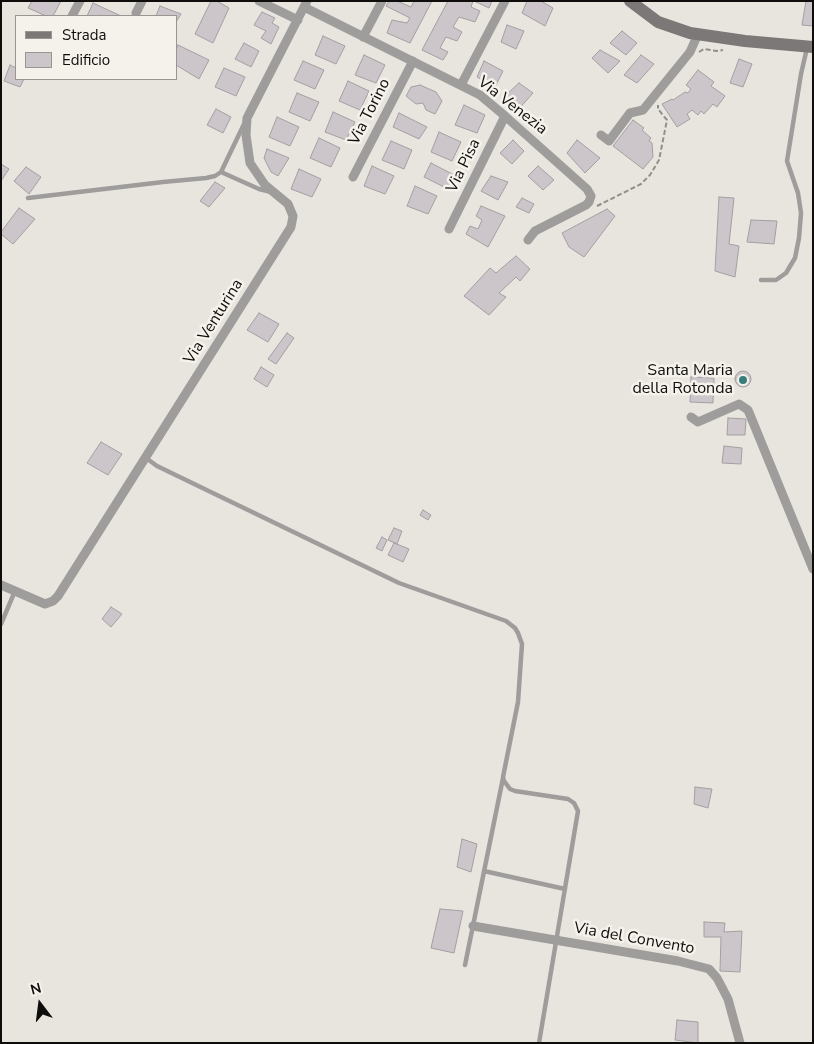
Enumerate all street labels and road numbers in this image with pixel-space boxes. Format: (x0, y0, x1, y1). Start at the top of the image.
street label: Via Venezia (473, 73, 551, 139)
street label: Via Torino (345, 76, 395, 148)
street label: Via Pisa (443, 136, 485, 196)
street label: Via Venturina (180, 276, 248, 368)
street label: Via del Convento (572, 919, 696, 959)

